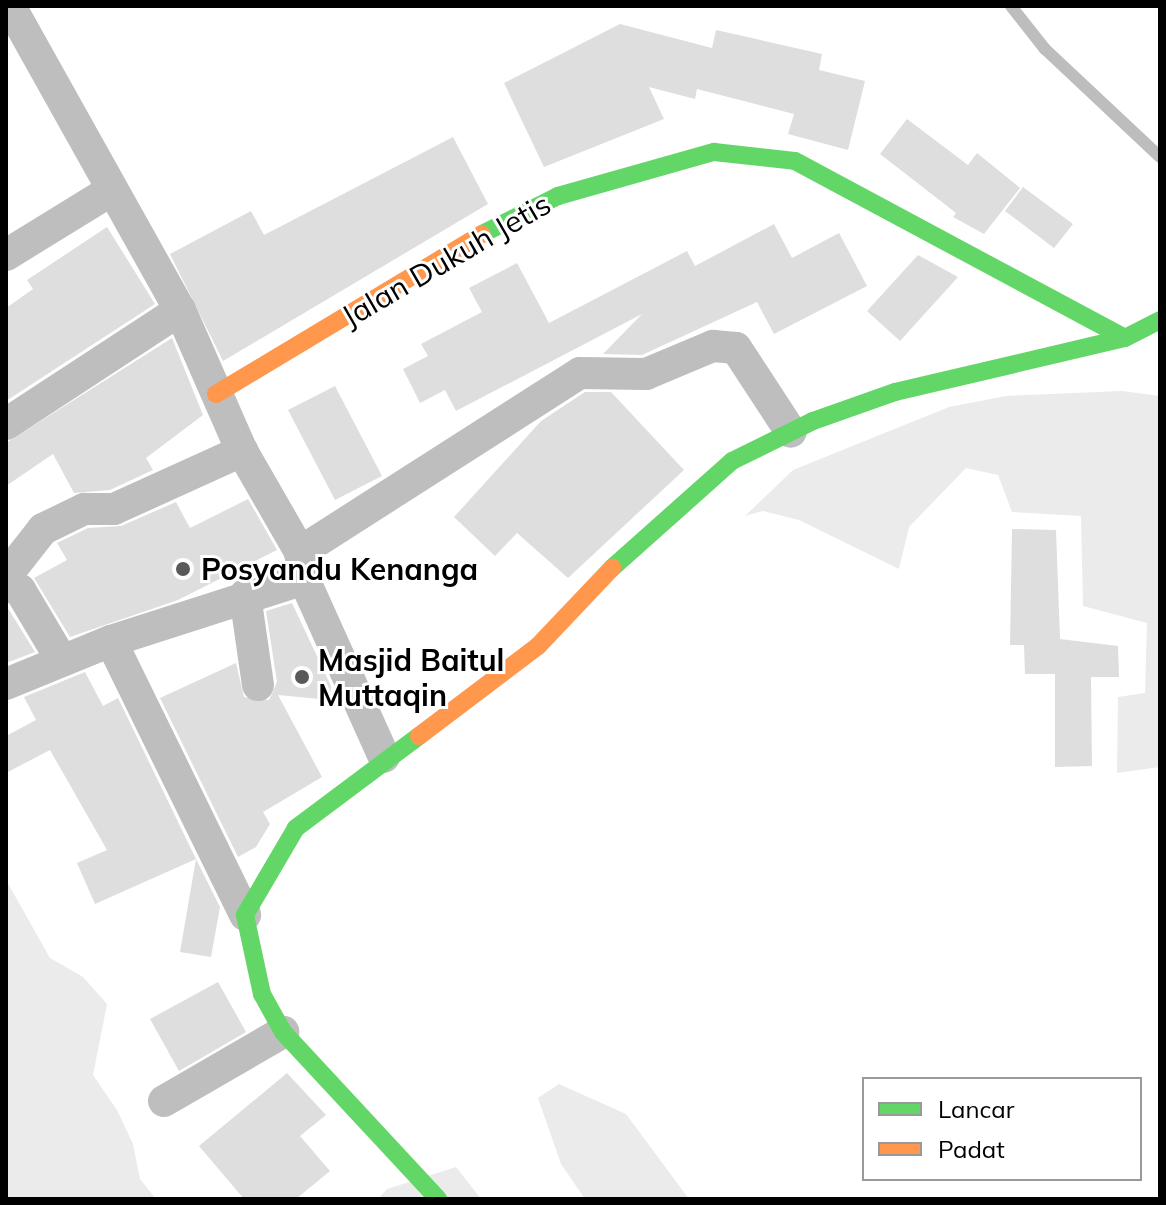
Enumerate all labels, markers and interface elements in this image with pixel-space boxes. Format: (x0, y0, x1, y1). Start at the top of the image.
street label: Jalan Dukuh Jetis (335, 186, 557, 334)
place label: Posyandu Kenanga (201, 551, 478, 587)
marker: Posyandu Kenanga (172, 558, 194, 580)
place label: Masjid Baitul Muttaqin (318, 642, 504, 712)
marker: Masjid Baitul Muttaqin (293, 668, 311, 686)
legend (862, 1077, 1142, 1181)
text: Lancar (938, 1094, 1014, 1124)
text: Padat (938, 1134, 1005, 1164)

